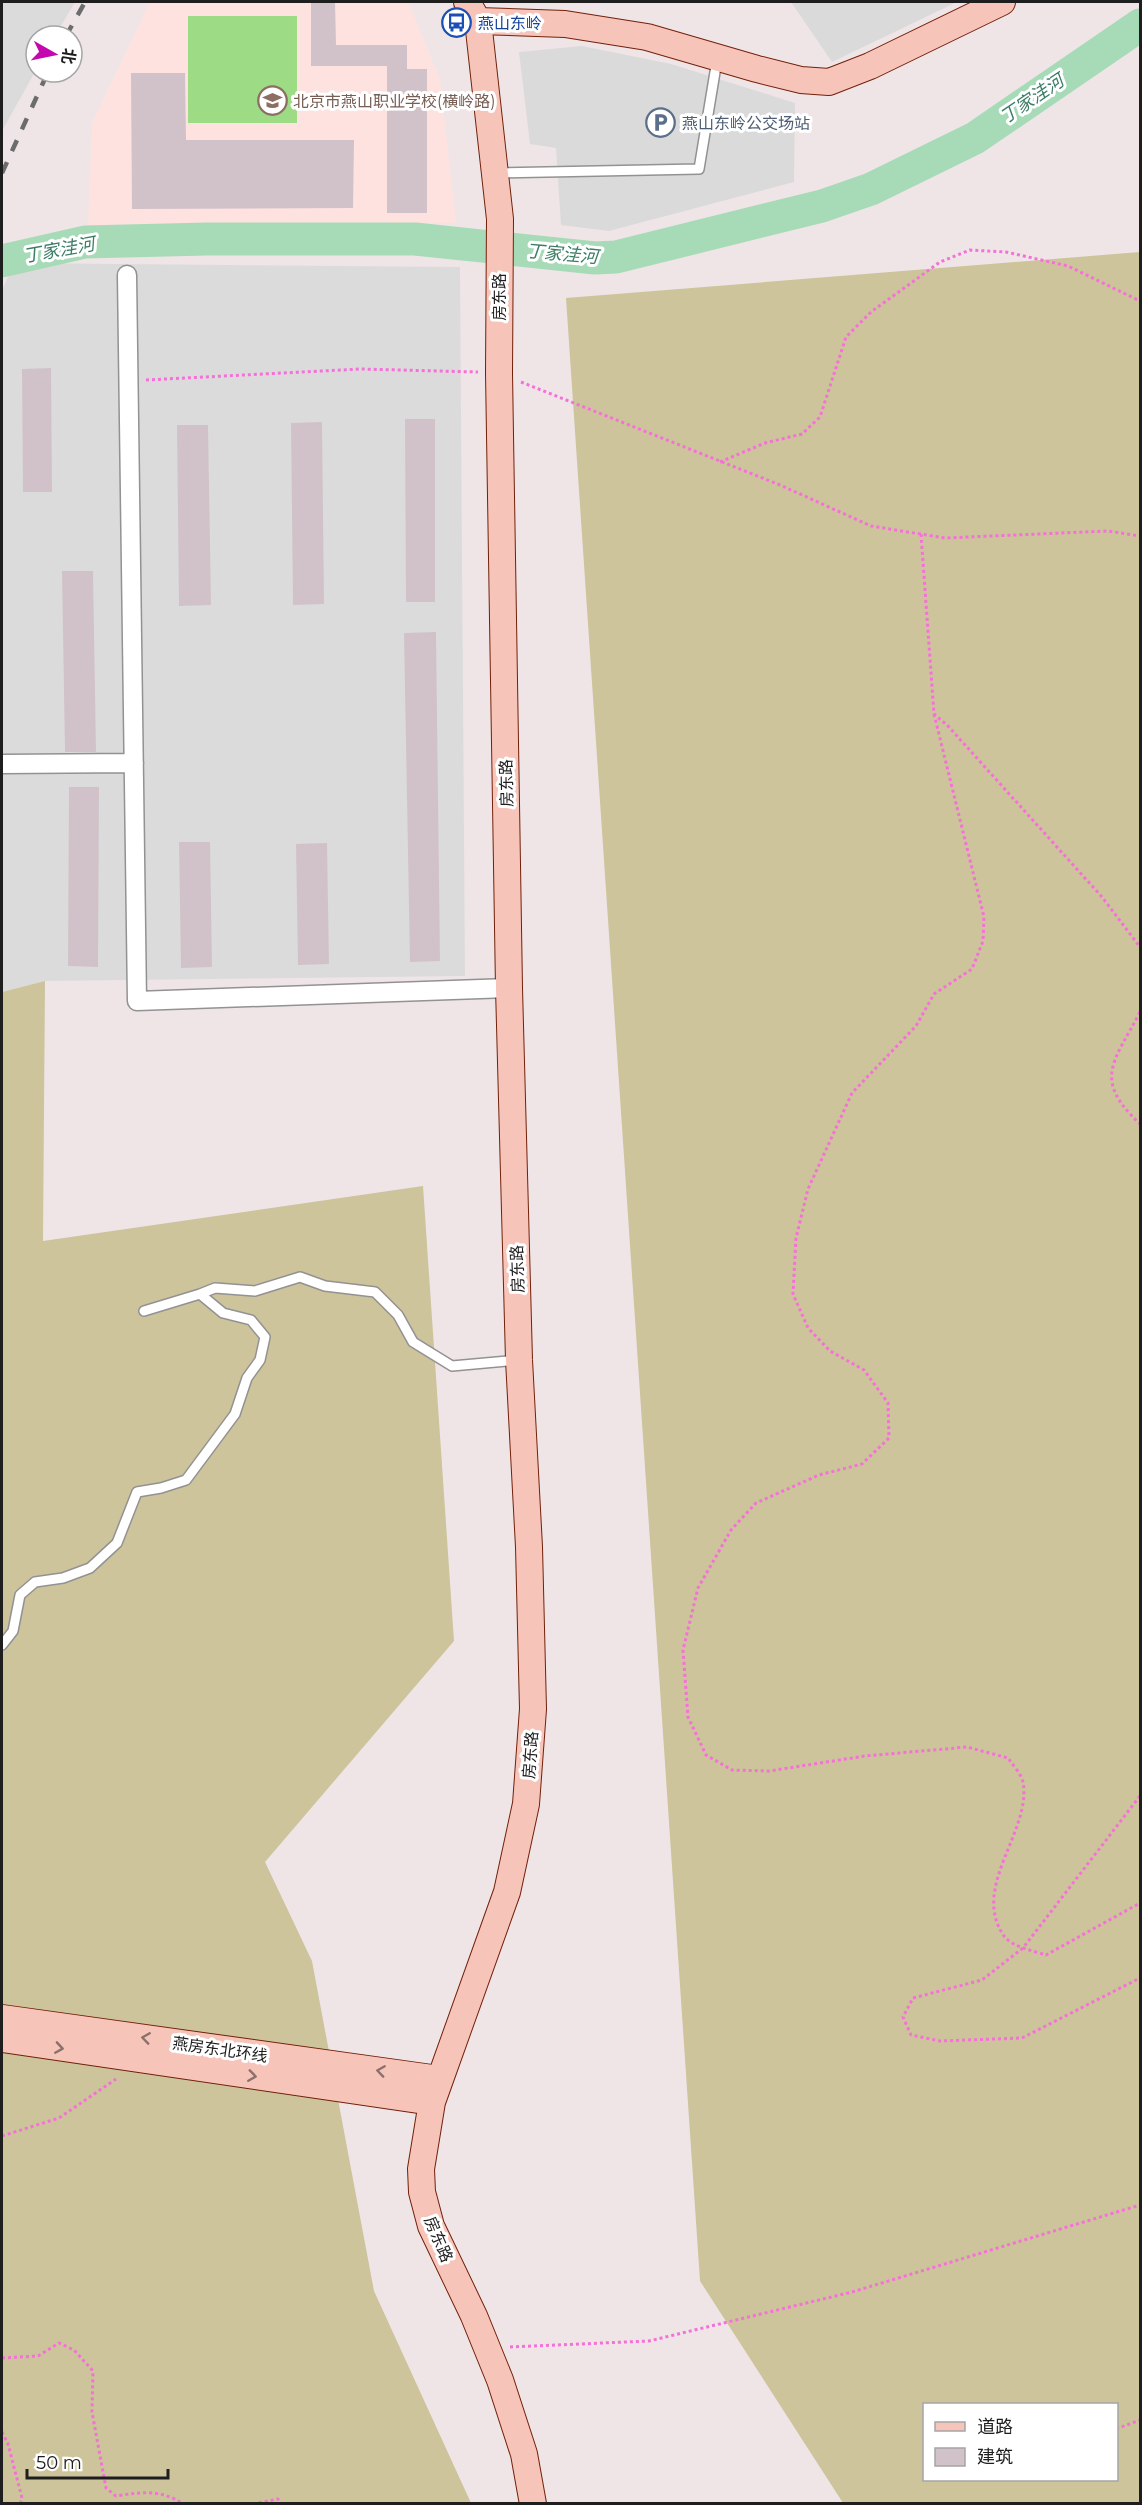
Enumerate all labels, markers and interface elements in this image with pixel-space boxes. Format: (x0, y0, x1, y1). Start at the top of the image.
bus stop icon: 燕山东岭 (441, 7, 473, 39)
place label: 燕山东岭 (478, 14, 542, 33)
north arrow (24, 24, 84, 84)
text: 北 (58, 47, 79, 66)
water label: 丁家洼河 (996, 68, 1070, 128)
school or university icon: 北京市燕山职业学校(横岭路) (256, 85, 288, 117)
place label: 北京市燕山职业学校(横岭路) (293, 92, 496, 111)
parking icon: 燕山东岭公交场站 (645, 107, 677, 139)
place label: 燕山东岭公交场站 (682, 114, 810, 133)
water label: 丁家洼河 (22, 232, 99, 267)
water label: 丁家洼河 (525, 240, 602, 268)
street label: 房东路 (490, 273, 509, 321)
street label: 房东路 (497, 759, 516, 807)
street label: 房东路 (507, 1245, 528, 1293)
street label: 房东路 (519, 1730, 542, 1780)
one-way arrow (142, 2033, 151, 2045)
street label: 燕房东北环线 (171, 2033, 269, 2066)
one-way arrow (55, 2041, 64, 2053)
one-way arrow (376, 2066, 385, 2078)
one-way arrow (248, 2070, 257, 2082)
street label: 房东路 (420, 2213, 457, 2265)
legend (923, 2403, 1118, 2481)
text: 道路 (977, 2416, 1013, 2438)
scale bar (27, 2442, 168, 2480)
text: 建筑 (977, 2446, 1013, 2468)
text: 50 m (36, 2452, 82, 2474)

